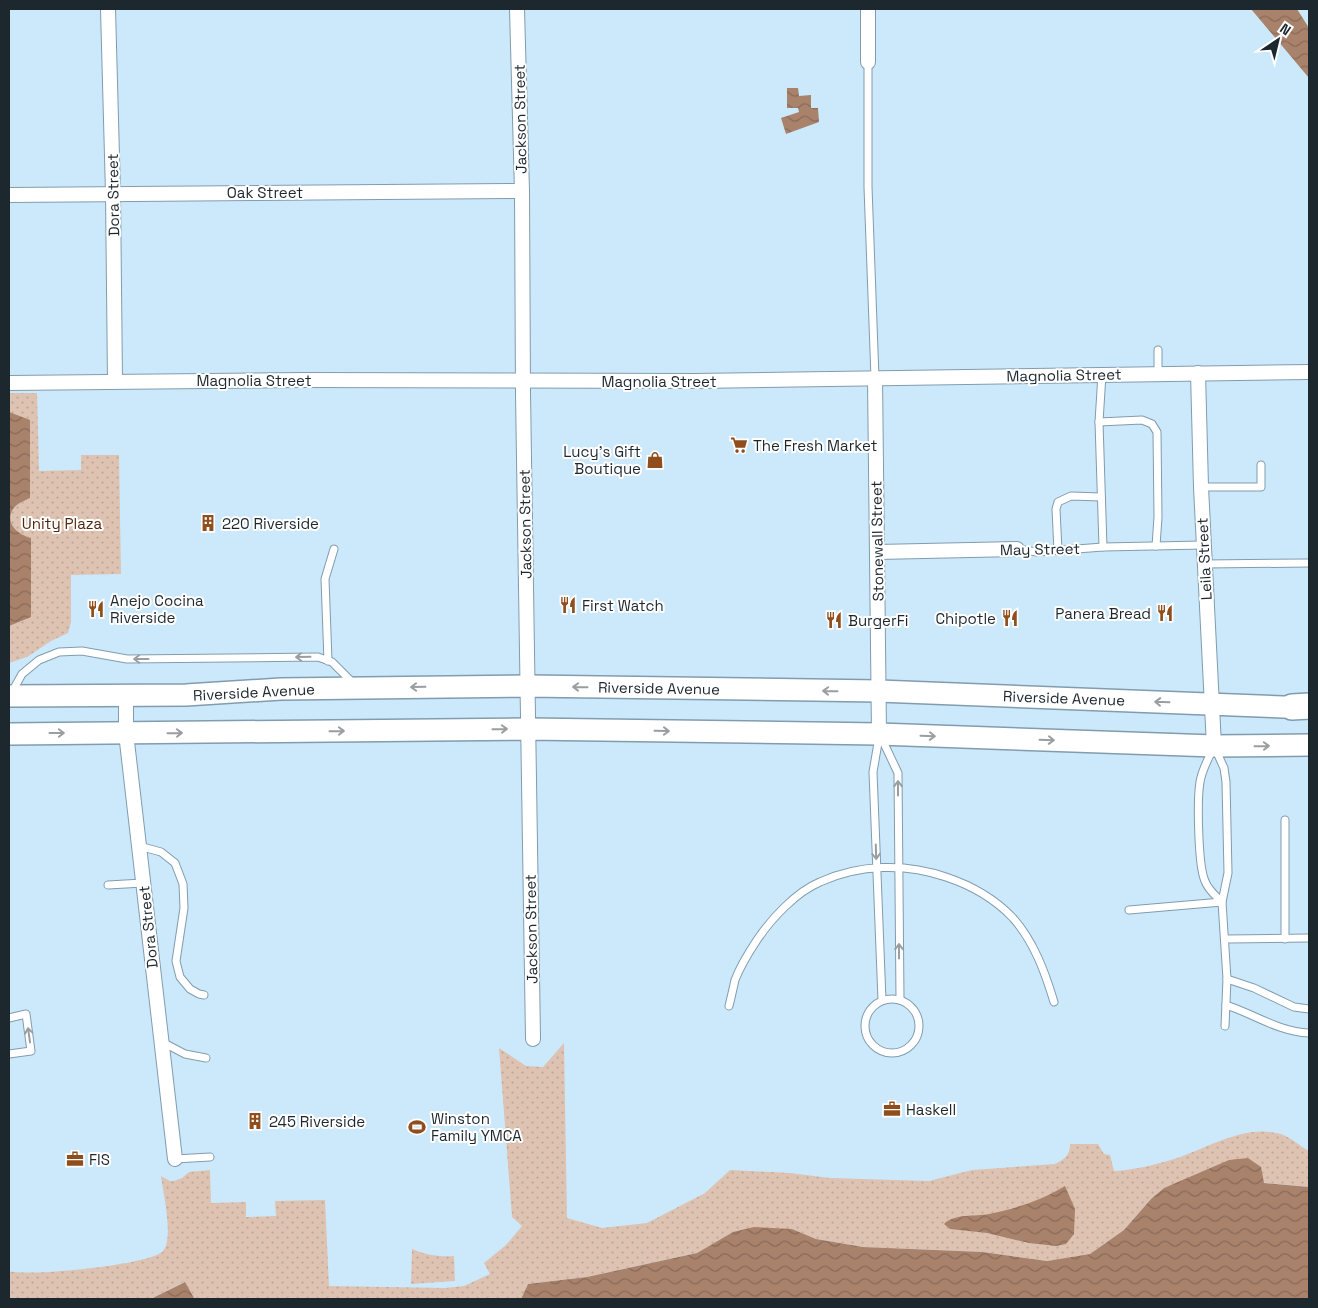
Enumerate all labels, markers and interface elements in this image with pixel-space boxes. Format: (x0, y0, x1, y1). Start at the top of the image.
north arrow (1253, 15, 1303, 65)
text: N (1276, 19, 1294, 39)
street label: Jackson Street (510, 64, 530, 174)
street label: Dora Street (103, 153, 123, 237)
street label: Oak Street (227, 183, 303, 202)
street label: Magnolia Street (1006, 364, 1122, 386)
street label: Magnolia Street (196, 371, 312, 390)
street label: Magnolia Street (601, 372, 717, 391)
supermarket icon: The Fresh Market (729, 435, 749, 455)
place label: The Fresh Market (753, 436, 878, 455)
place label: Lucy's Gift Boutique (563, 442, 641, 478)
shop icon: Lucy's Gift Boutique (645, 450, 665, 470)
street label: Jackson Street (515, 469, 535, 579)
street label: Stonewall Street (866, 480, 888, 601)
building icon: 220 Riverside (198, 513, 218, 533)
park label: Unity Plaza (22, 514, 103, 533)
place label: 220 Riverside (222, 514, 319, 533)
street label: Leila Street (1192, 517, 1216, 601)
street label: May Street (1000, 539, 1080, 559)
place label: Anejo Cocina Riverside (110, 591, 204, 627)
restaurant icon: First Watch (558, 595, 578, 615)
place label: First Watch (582, 596, 664, 615)
restaurant icon: Anejo Cocina Riverside (86, 599, 106, 619)
restaurant icon: Panera Bread (1155, 603, 1175, 623)
place label: Panera Bread (1055, 604, 1151, 623)
restaurant icon: Chipotle (1000, 608, 1020, 628)
place label: Chipotle (935, 609, 996, 628)
restaurant icon: BurgerFi (824, 610, 844, 630)
place label: BurgerFi (848, 611, 908, 630)
one-way arrow (295, 652, 312, 662)
one-way arrow (133, 654, 149, 664)
street label: Riverside Avenue (598, 677, 720, 699)
street label: Riverside Avenue (193, 679, 316, 705)
one-way arrow (410, 682, 426, 692)
one-way arrow (572, 682, 588, 692)
one-way arrow (822, 686, 838, 695)
street label: Riverside Avenue (1003, 686, 1125, 710)
one-way arrow (1155, 698, 1171, 707)
one-way arrow (492, 724, 508, 734)
one-way arrow (329, 726, 345, 736)
one-way arrow (654, 726, 670, 736)
one-way arrow (49, 728, 65, 738)
one-way arrow (166, 728, 183, 738)
one-way arrow (920, 731, 936, 740)
one-way arrow (1038, 735, 1055, 745)
one-way arrow (1253, 741, 1269, 750)
one-way arrow (893, 780, 903, 796)
one-way arrow (871, 844, 881, 860)
street label: Jackson Street (521, 874, 541, 984)
street label: Dora Street (134, 885, 162, 969)
one-way arrow (894, 943, 904, 959)
one-way arrow (24, 1028, 34, 1044)
office icon: Haskell (882, 1099, 902, 1119)
place label: Haskell (906, 1100, 956, 1119)
place label: Winston Family YMCA (431, 1109, 522, 1145)
building icon: 245 Riverside (245, 1111, 265, 1131)
place label: 245 Riverside (269, 1112, 365, 1131)
sports icon: Winston Family YMCA (407, 1117, 427, 1137)
office icon: FIS (65, 1149, 85, 1169)
place label: FIS (89, 1150, 110, 1169)

